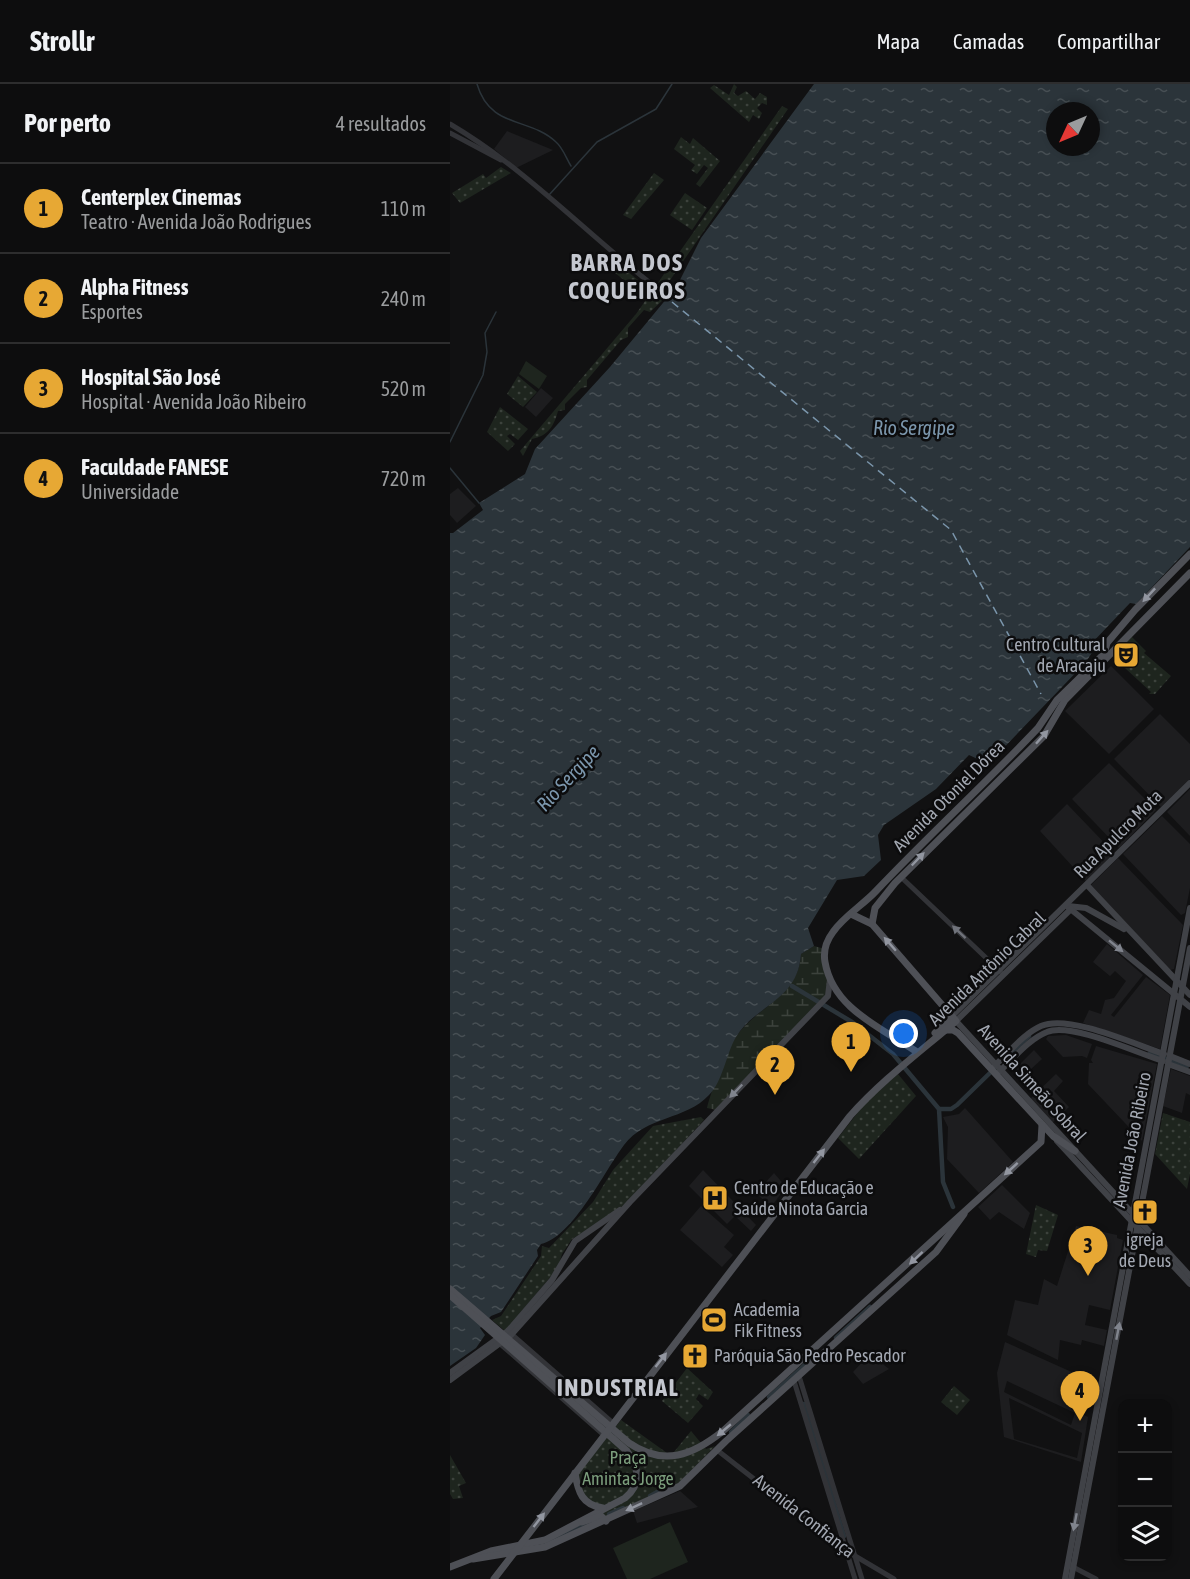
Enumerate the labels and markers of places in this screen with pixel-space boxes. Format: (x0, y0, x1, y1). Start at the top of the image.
place label: Centro Cultural de Aracaju (1006, 634, 1106, 676)
theatre icon: Centro Cultural de Aracaju (1111, 640, 1141, 670)
pin: 1 (832, 1022, 870, 1072)
pin: 2 (756, 1046, 794, 1095)
place label: Centro de Educação e Saúde Ninota Garcia (734, 1177, 874, 1219)
hospital icon: Centro de Educação e Saúde Ninota Garcia (700, 1183, 730, 1213)
church icon: igreja de Deus (1130, 1197, 1160, 1227)
pin: 3 (1068, 1226, 1108, 1276)
place label: igreja de Deus (1119, 1229, 1171, 1271)
place label: Academia Fik Fitness (734, 1299, 802, 1341)
sports icon: Academia Fik Fitness (699, 1305, 729, 1335)
church icon: Paróquia São Pedro Pescador (680, 1341, 710, 1371)
place label: Paróquia São Pedro Pescador (714, 1345, 906, 1366)
pin: 4 (1060, 1372, 1100, 1421)

